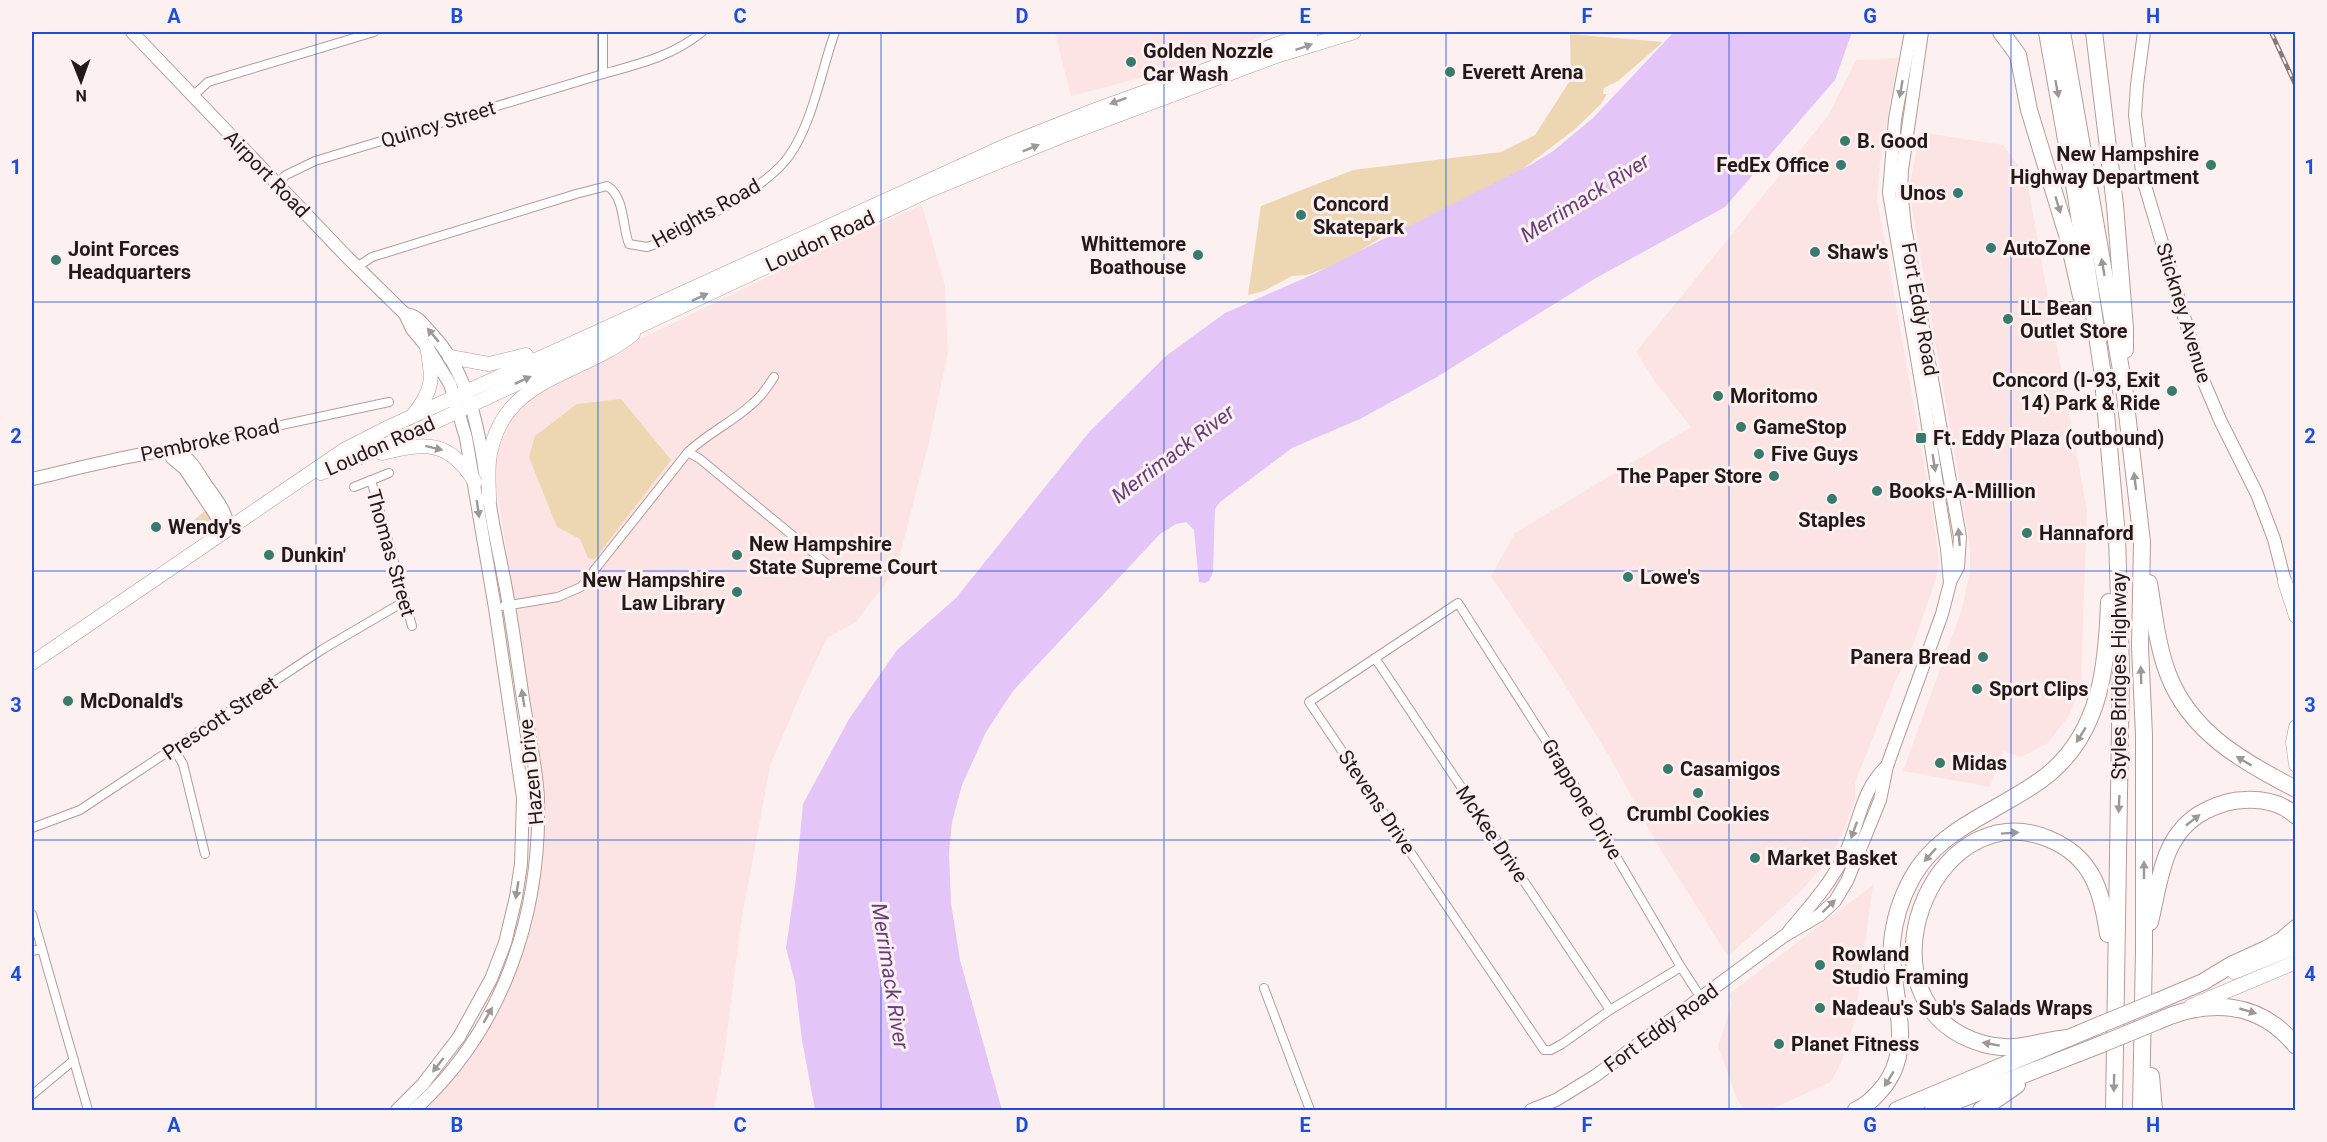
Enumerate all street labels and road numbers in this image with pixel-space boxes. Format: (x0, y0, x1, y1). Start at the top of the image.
street label: Quincy Street (378, 95, 498, 153)
street label: Airport Road (219, 125, 315, 223)
street label: Heights Road (648, 173, 764, 253)
street label: Loudon Road (762, 205, 878, 277)
street label: Fort Eddy Road (1896, 240, 1944, 378)
street label: Stickney Avenue (2151, 240, 2217, 386)
street label: Loudon Road (321, 411, 439, 481)
street label: Pembroke Road (138, 414, 282, 466)
street label: Thomas Street (361, 487, 421, 619)
street label: Styles Bridges Highway (2107, 572, 2131, 780)
street label: Prescott Street (158, 671, 282, 765)
street label: Hazen Drive (514, 718, 548, 826)
street label: Grappone Drive (1537, 734, 1627, 864)
street label: Stevens Drive (1333, 745, 1421, 859)
street label: McKee Drive (1451, 781, 1533, 887)
street label: Fort Eddy Road (1599, 979, 1723, 1077)

